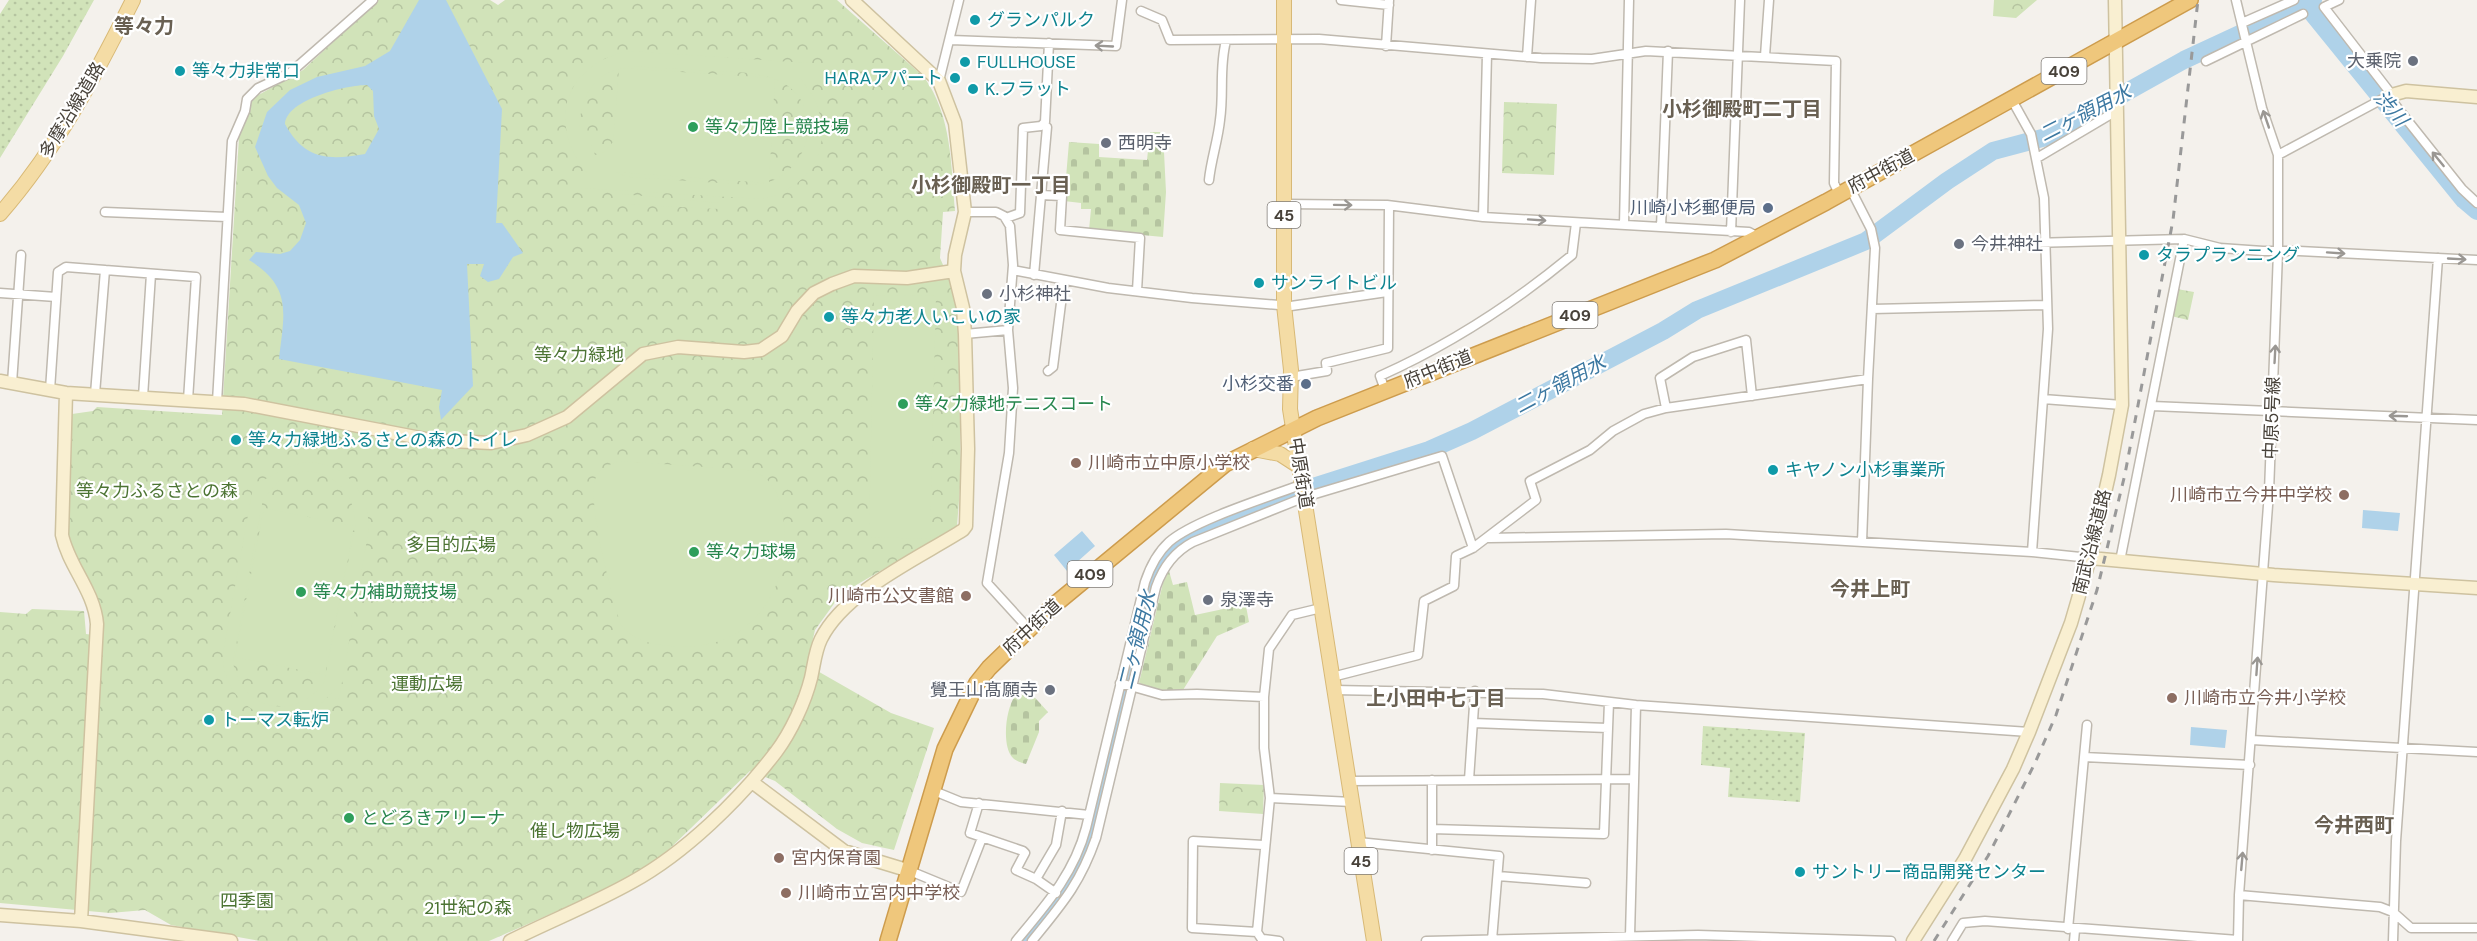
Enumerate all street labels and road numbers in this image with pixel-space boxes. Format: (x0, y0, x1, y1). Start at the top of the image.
street label: 多摩沿線道路 (34, 58, 110, 162)
road number: 409 (2042, 58, 2086, 84)
street label: 府中街道 (1844, 144, 1918, 198)
road number: 45 (1268, 202, 1300, 228)
road number: 409 (1552, 302, 1598, 328)
street label: 府中街道 (1400, 344, 1476, 394)
street label: 中原5号線 (2259, 376, 2285, 460)
street label: 中原街道 (1284, 436, 1318, 510)
street label: 南武沿線道路 (2067, 487, 2117, 597)
road number: 409 (1068, 561, 1112, 587)
street label: 府中街道 (997, 594, 1067, 660)
road number: 45 (1344, 848, 1378, 874)

